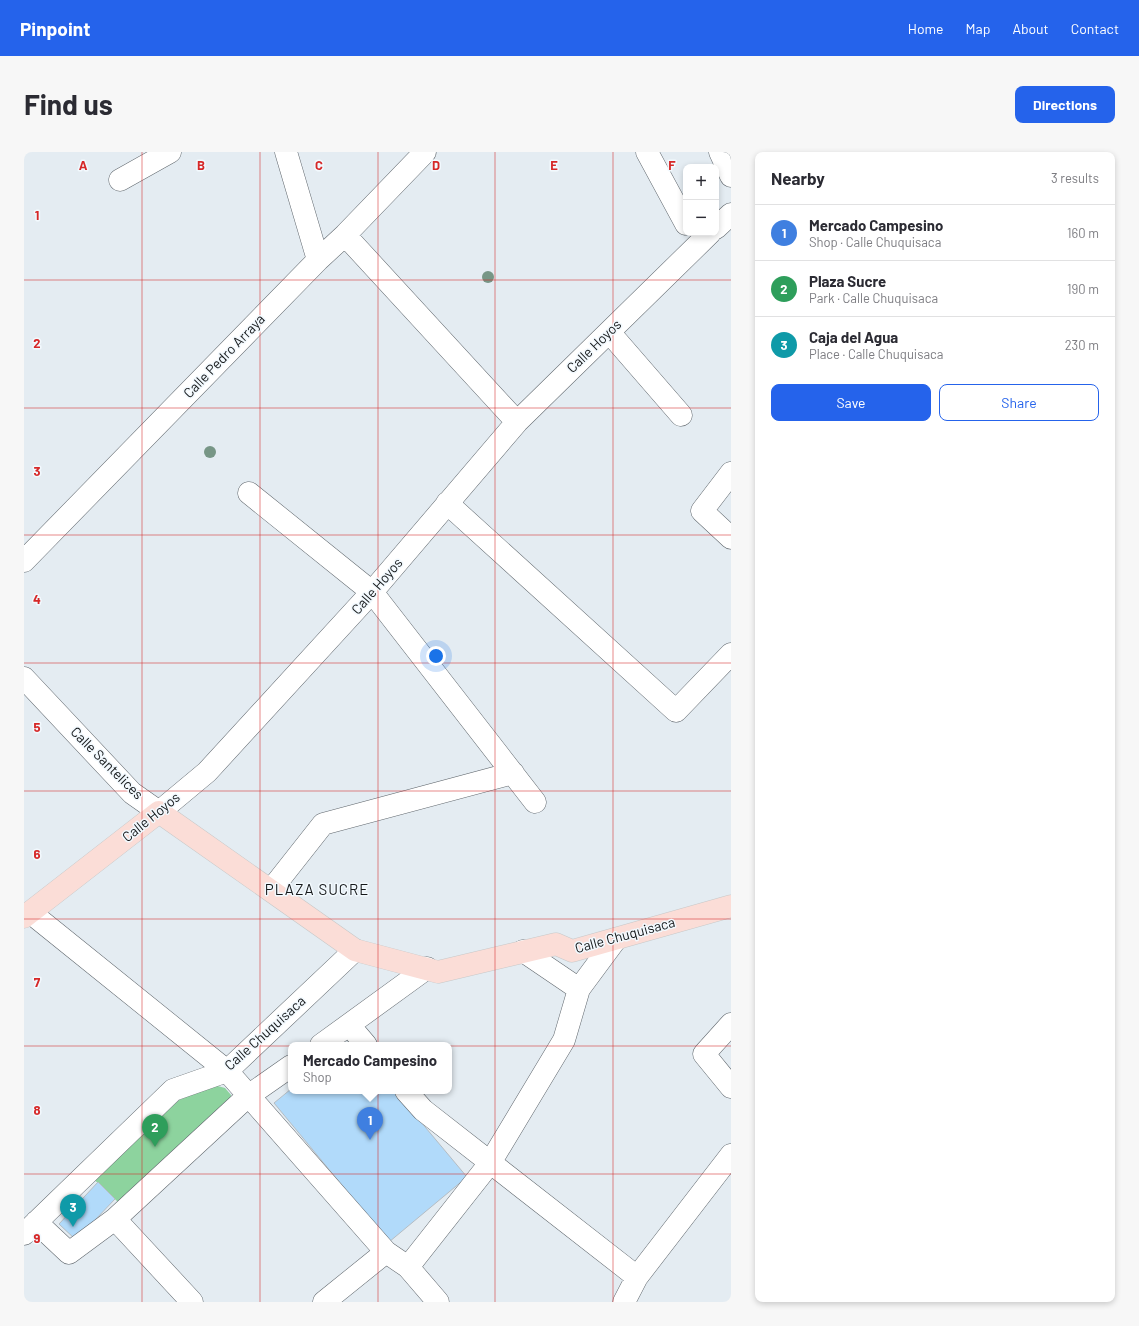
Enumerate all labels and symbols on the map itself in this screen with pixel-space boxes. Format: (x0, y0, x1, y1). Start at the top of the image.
text: A (79, 157, 88, 173)
text: B (197, 157, 205, 173)
text: C (315, 157, 323, 173)
text: D (432, 157, 440, 173)
text: E (550, 157, 558, 173)
text: F (668, 157, 676, 173)
text: 1 (35, 207, 39, 223)
street label: Calle Pedro Arraya (179, 310, 268, 401)
street label: Calle Hoyos (563, 315, 625, 376)
text: 2 (33, 335, 41, 351)
text: 3 (33, 463, 41, 479)
street label: Calle Hoyos (347, 554, 406, 617)
text: 4 (33, 591, 41, 607)
your location (426, 646, 446, 666)
text: 5 (33, 719, 41, 735)
street label: Calle Santelices (68, 723, 147, 803)
street label: Calle Hoyos (118, 788, 183, 845)
text: 6 (34, 846, 41, 862)
district label: PLAZA SUCRE (265, 880, 369, 898)
street label: Calle Chuquisaca (573, 913, 677, 956)
text: 7 (34, 974, 41, 990)
street label: Calle Chuquisaca (221, 992, 309, 1073)
text: 8 (33, 1102, 41, 1118)
pin: 1 (357, 1107, 383, 1140)
pin: 2 (142, 1114, 168, 1147)
pin: 3 (60, 1194, 86, 1227)
text: 9 (34, 1230, 41, 1246)

